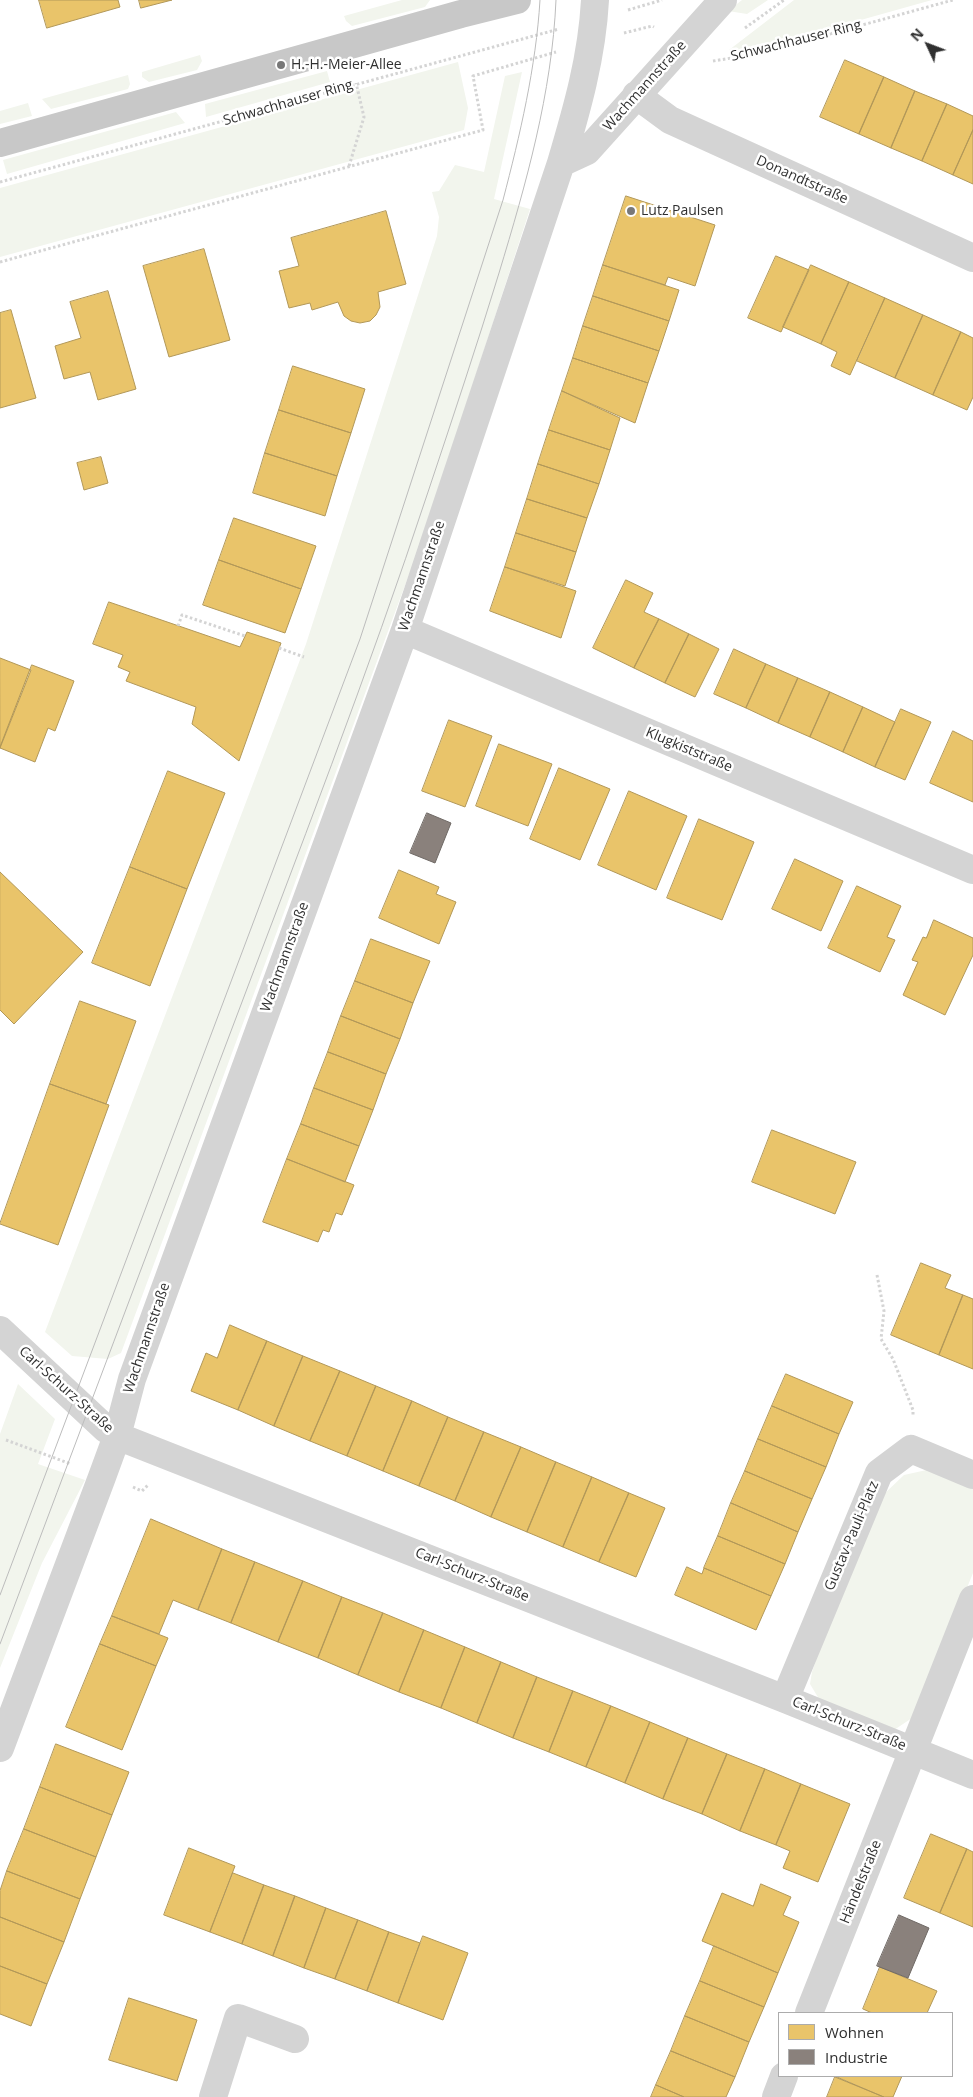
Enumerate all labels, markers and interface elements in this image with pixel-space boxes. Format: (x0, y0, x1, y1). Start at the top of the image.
street label: Schwachhauser Ring (729, 17, 863, 65)
north arrow (903, 20, 953, 70)
text: N (906, 24, 927, 45)
street label: Wachmannstraße (600, 37, 690, 135)
place label: H.-H.-Meier-Allee (291, 57, 402, 73)
marker: H.-H.-Meier-Allee (275, 59, 287, 71)
street label: Schwachhauser Ring (221, 76, 355, 130)
street label: Donandtstraße (753, 152, 851, 208)
place label: Lutz Paulsen (641, 203, 724, 219)
marker: Lutz Paulsen (625, 205, 637, 217)
street label: Wachmannstraße (395, 519, 449, 633)
street label: Klugkiststraße (643, 724, 735, 776)
street label: Wachmannstraße (257, 900, 313, 1014)
street label: Wachmannstraße (120, 1281, 174, 1395)
street label: Carl-Schurz-Straße (15, 1343, 117, 1437)
street label: Gustav-Pauli-Platz (821, 1479, 883, 1593)
street label: Carl-Schurz-Straße (413, 1544, 531, 1606)
street label: Carl-Schurz-Straße (790, 1693, 908, 1755)
street label: Händelstraße (837, 1838, 885, 1926)
legend (778, 2012, 953, 2077)
text: Wohnen (825, 2022, 884, 2042)
text: Industrie (825, 2047, 888, 2067)

